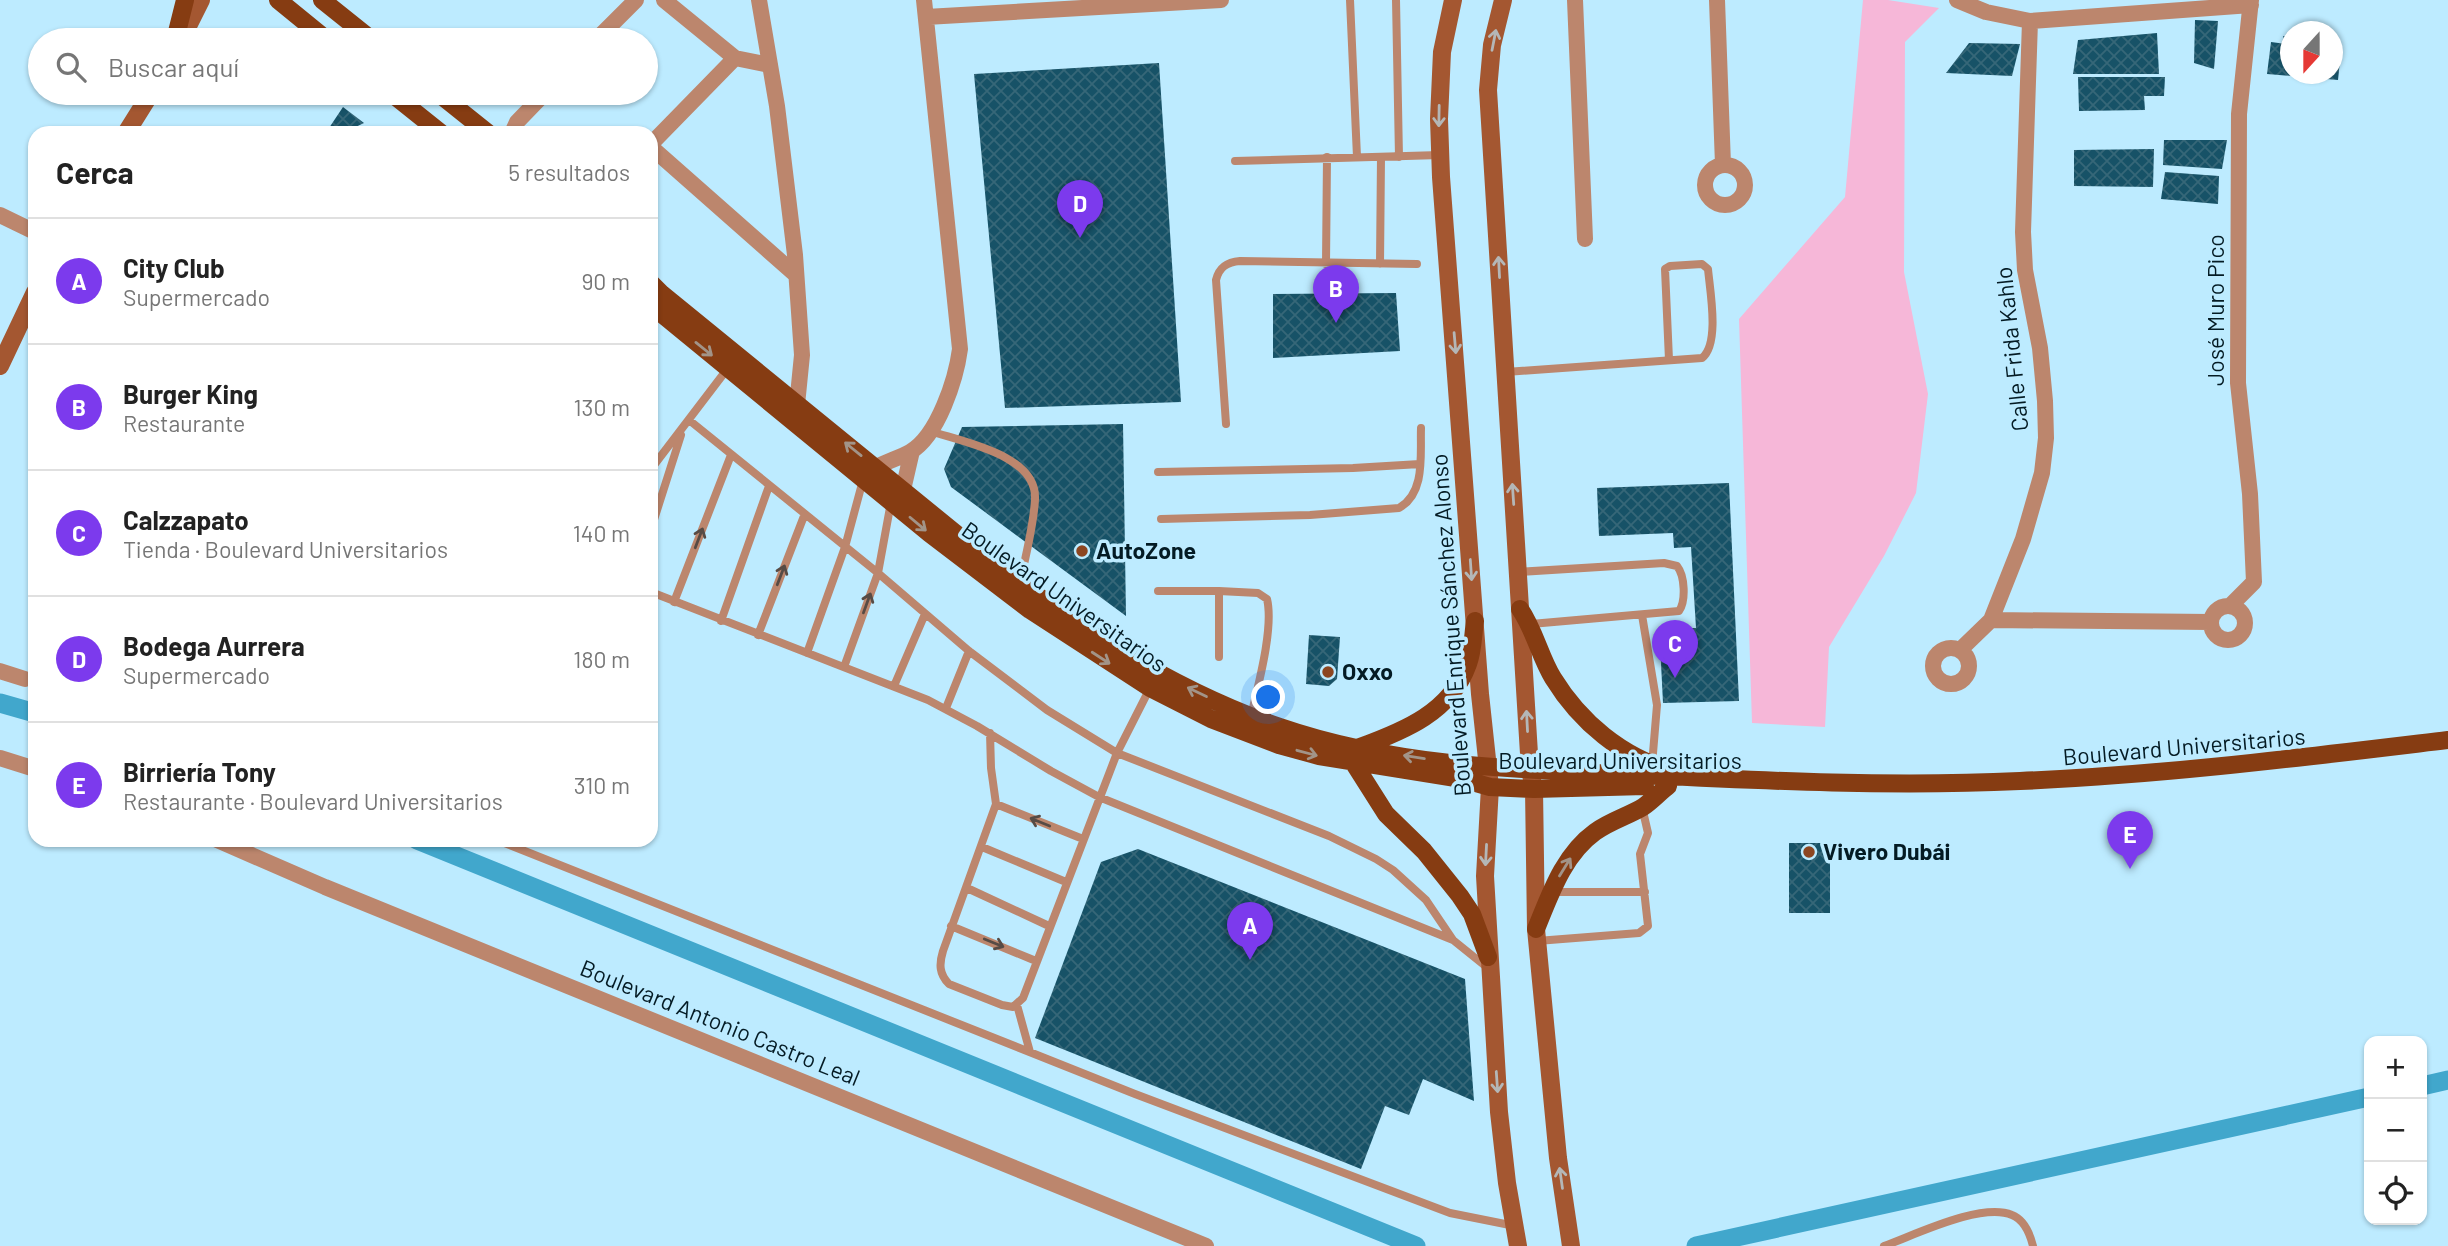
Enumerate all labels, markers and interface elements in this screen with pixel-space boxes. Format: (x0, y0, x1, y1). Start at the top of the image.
north arrow (2280, 21, 2343, 84)
search box (28, 28, 658, 105)
one-way arrow (1488, 29, 1501, 52)
icon: search (52, 48, 90, 86)
text: Buscar aquí (108, 51, 239, 82)
one-way arrow (1433, 104, 1446, 127)
text: Cerca (56, 154, 134, 190)
text: 5 resultados (508, 158, 630, 186)
pin: D (1057, 180, 1103, 238)
street label: José Muro Pico (2201, 234, 2229, 386)
text: City Club (123, 252, 225, 283)
one-way arrow (1493, 256, 1506, 279)
pin: B (1313, 265, 1359, 323)
street label: Calle Frida Kahlo (1988, 266, 2034, 433)
text: A (71, 267, 87, 295)
text: 90 m (581, 267, 630, 295)
text: Supermercado (123, 283, 270, 311)
one-way arrow (1449, 331, 1462, 354)
one-way arrow (694, 341, 712, 356)
text: Burger King (123, 378, 258, 409)
text: B (72, 393, 86, 421)
text: 130 m (573, 393, 630, 421)
text: Restaurante (123, 409, 245, 437)
one-way arrow (844, 441, 862, 456)
street label: Boulevard Enrique Sánchez Alonso (1424, 453, 1476, 797)
one-way arrow (1507, 483, 1520, 506)
text: Calzzapato (123, 504, 249, 535)
street label: Boulevard Universitarios (957, 515, 1172, 677)
one-way arrow (908, 516, 926, 532)
text: C (72, 519, 86, 547)
text: 140 m (573, 519, 630, 547)
one-way arrow (693, 528, 706, 549)
text: Tienda · Boulevard Universitarios (123, 535, 448, 563)
place label: AutoZone (1096, 536, 1196, 564)
marker: AutoZone (1074, 543, 1090, 559)
one-way arrow (1465, 558, 1478, 581)
one-way arrow (776, 565, 789, 587)
one-way arrow (862, 592, 875, 614)
pin: C (1652, 620, 1698, 678)
text: Bodega Aurrera (123, 630, 305, 661)
text: D (72, 645, 86, 673)
text: 180 m (573, 645, 630, 673)
one-way arrow (1091, 651, 1111, 665)
place label: Oxxo (1342, 657, 1393, 685)
text: Supermercado (123, 661, 270, 689)
marker: Oxxo (1320, 664, 1336, 680)
your location (1251, 680, 1285, 714)
one-way arrow (1187, 685, 1208, 699)
one-way arrow (1521, 710, 1534, 733)
street label: Boulevard Universitarios (2061, 721, 2306, 771)
street label: Boulevard Universitarios (1498, 746, 1742, 774)
one-way arrow (1296, 747, 1318, 760)
one-way arrow (1404, 750, 1426, 763)
text: Birriería Tony (123, 756, 276, 787)
text: E (72, 771, 86, 799)
text: 310 m (574, 771, 630, 799)
text: Restaurante · Boulevard Universitarios (123, 787, 503, 815)
pin: E (2107, 811, 2153, 869)
one-way arrow (1029, 814, 1051, 827)
place label: Vivero Dubái (1823, 837, 1951, 865)
one-way arrow (1479, 844, 1492, 866)
marker: Vivero Dubái (1801, 844, 1817, 860)
one-way arrow (1558, 858, 1572, 878)
pin: A (1227, 902, 1273, 960)
one-way arrow (982, 938, 1004, 951)
street label: Boulevard Antonio Castro Leal (576, 953, 864, 1091)
map controls (2364, 1036, 2427, 1225)
button: + (2364, 1036, 2427, 1099)
one-way arrow (1491, 1071, 1504, 1093)
button: − (2364, 1099, 2427, 1162)
button: locate (2364, 1162, 2427, 1225)
one-way arrow (1554, 1168, 1567, 1190)

